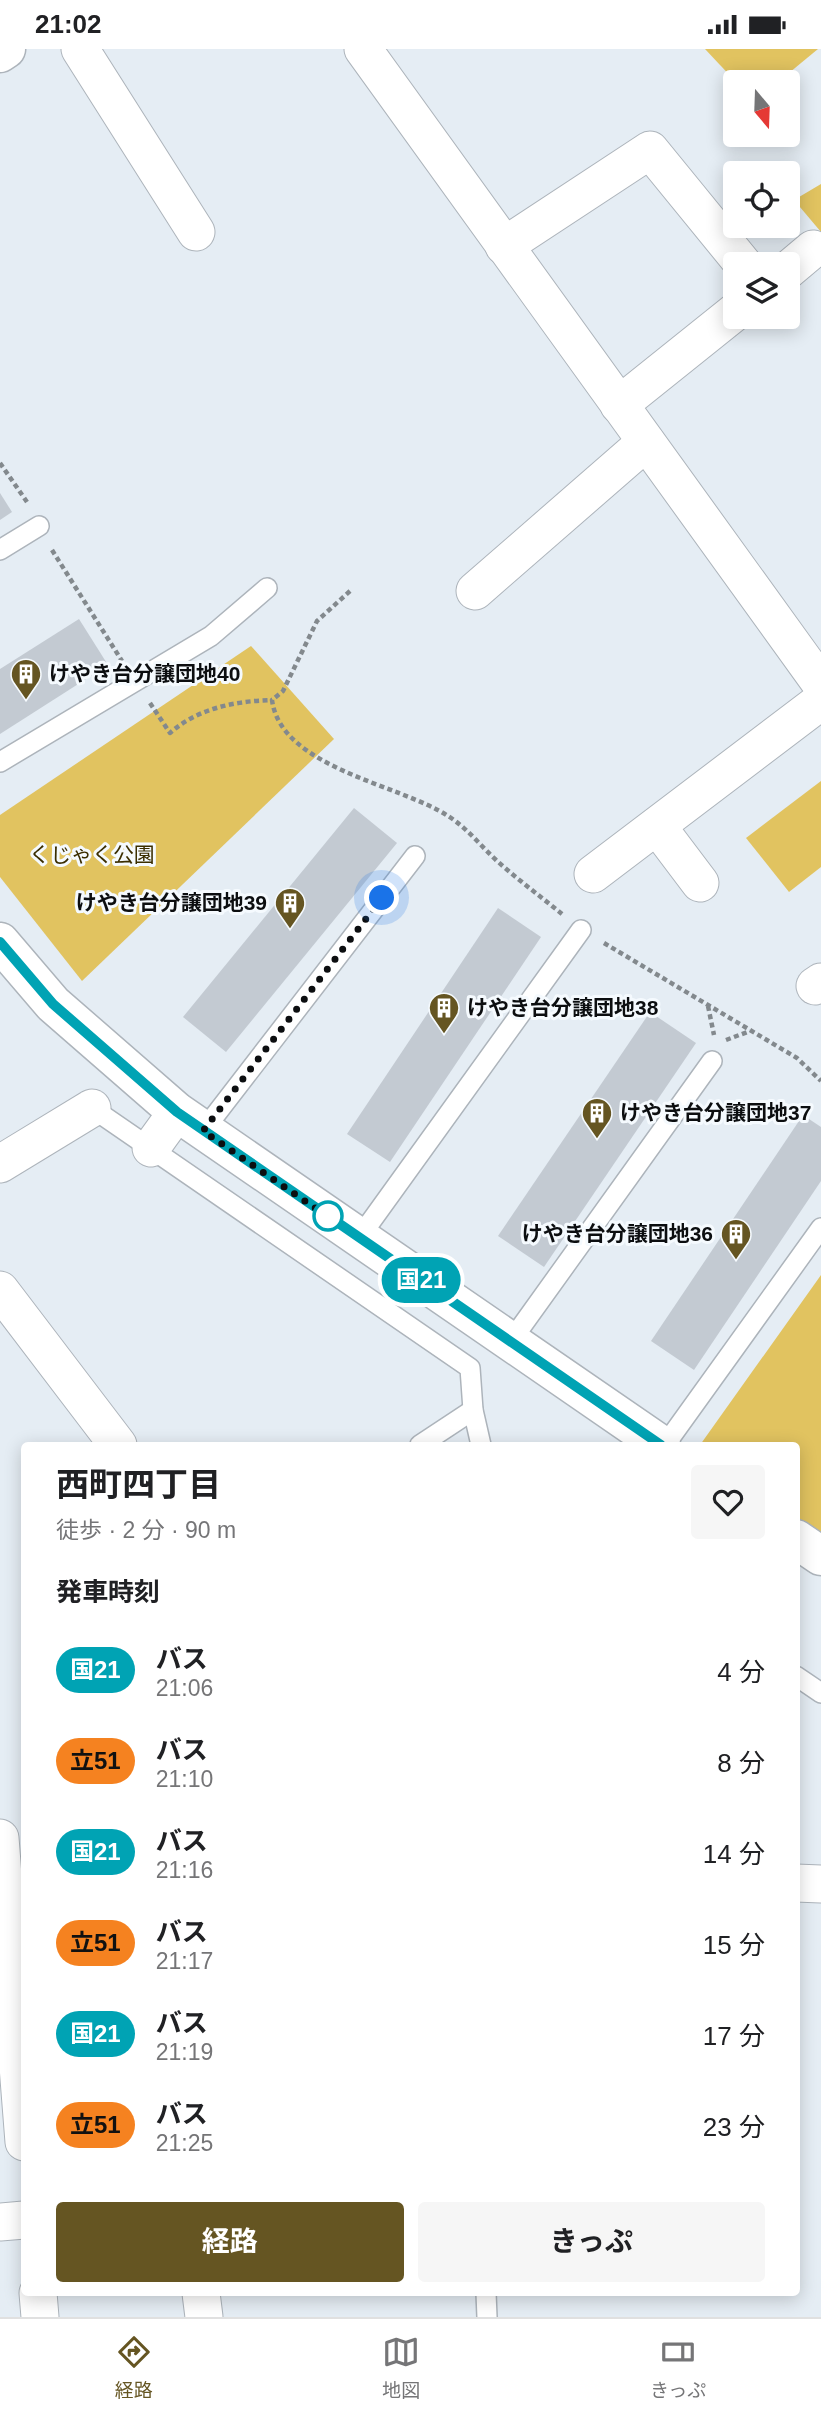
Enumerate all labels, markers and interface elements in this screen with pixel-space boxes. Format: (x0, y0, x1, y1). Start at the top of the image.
text: 21:02 (35, 9, 102, 39)
north arrow (723, 70, 800, 147)
map controls (723, 70, 800, 329)
button: locate (723, 161, 800, 238)
button: layers (723, 252, 800, 329)
building icon: けやき台分譲団地40 (9, 657, 43, 701)
place label: けやき台分譲団地40 (49, 662, 240, 685)
park label: くじゃく公園 (29, 843, 155, 866)
your location (364, 880, 399, 915)
building icon: けやき台分譲団地39 (273, 886, 307, 930)
place label: けやき台分譲団地39 (76, 891, 267, 914)
building icon: けやき台分譲団地38 (427, 991, 461, 1035)
place label: けやき台分譲団地38 (467, 996, 659, 1019)
building icon: けやき台分譲団地37 (580, 1096, 614, 1140)
place label: けやき台分譲団地37 (620, 1101, 811, 1124)
unlabelled marker (313, 1201, 343, 1231)
building icon: けやき台分譲団地36 (719, 1217, 753, 1261)
place label: けやき台分譲団地36 (522, 1222, 713, 1245)
line badge: 国21 (381, 1257, 461, 1303)
text: 国21 (396, 1266, 446, 1293)
button: heart (691, 1465, 765, 1539)
text: 西町四丁目 (56, 1466, 221, 1503)
text: 徒歩 · 2 分 · 90 m (56, 1517, 236, 1543)
text: 発車時刻 (56, 1577, 160, 1607)
text: バス (156, 1644, 208, 1674)
text: 国21 (70, 1656, 121, 1683)
text: 4 分 (717, 1657, 765, 1687)
text: 21:06 (156, 1675, 213, 1701)
text: バス (156, 1735, 208, 1765)
text: 立51 (70, 1747, 121, 1774)
text: 8 分 (717, 1748, 765, 1778)
text: 21:10 (156, 1766, 213, 1792)
text: バス (156, 1826, 208, 1856)
text: 国21 (70, 1838, 121, 1865)
text: 14 分 (703, 1839, 765, 1869)
text: 21:16 (156, 1857, 213, 1883)
text: バス (156, 1917, 208, 1947)
text: 立51 (70, 1929, 121, 1956)
text: 15 分 (703, 1930, 765, 1960)
text: 21:17 (156, 1948, 213, 1974)
text: バス (156, 2008, 208, 2038)
text: 国21 (70, 2020, 121, 2047)
text: 17 分 (703, 2021, 765, 2051)
text: 21:19 (156, 2039, 213, 2065)
text: バス (156, 2099, 208, 2129)
text: 立51 (70, 2111, 121, 2138)
text: 23 分 (703, 2112, 765, 2142)
text: 21:25 (156, 2130, 213, 2156)
button: 経路 (56, 2202, 404, 2282)
button: きっぷ (418, 2202, 765, 2282)
tab: 経路 (115, 2333, 153, 2402)
tab: 地図 (382, 2333, 420, 2402)
tab: きっぷ (650, 2333, 706, 2402)

